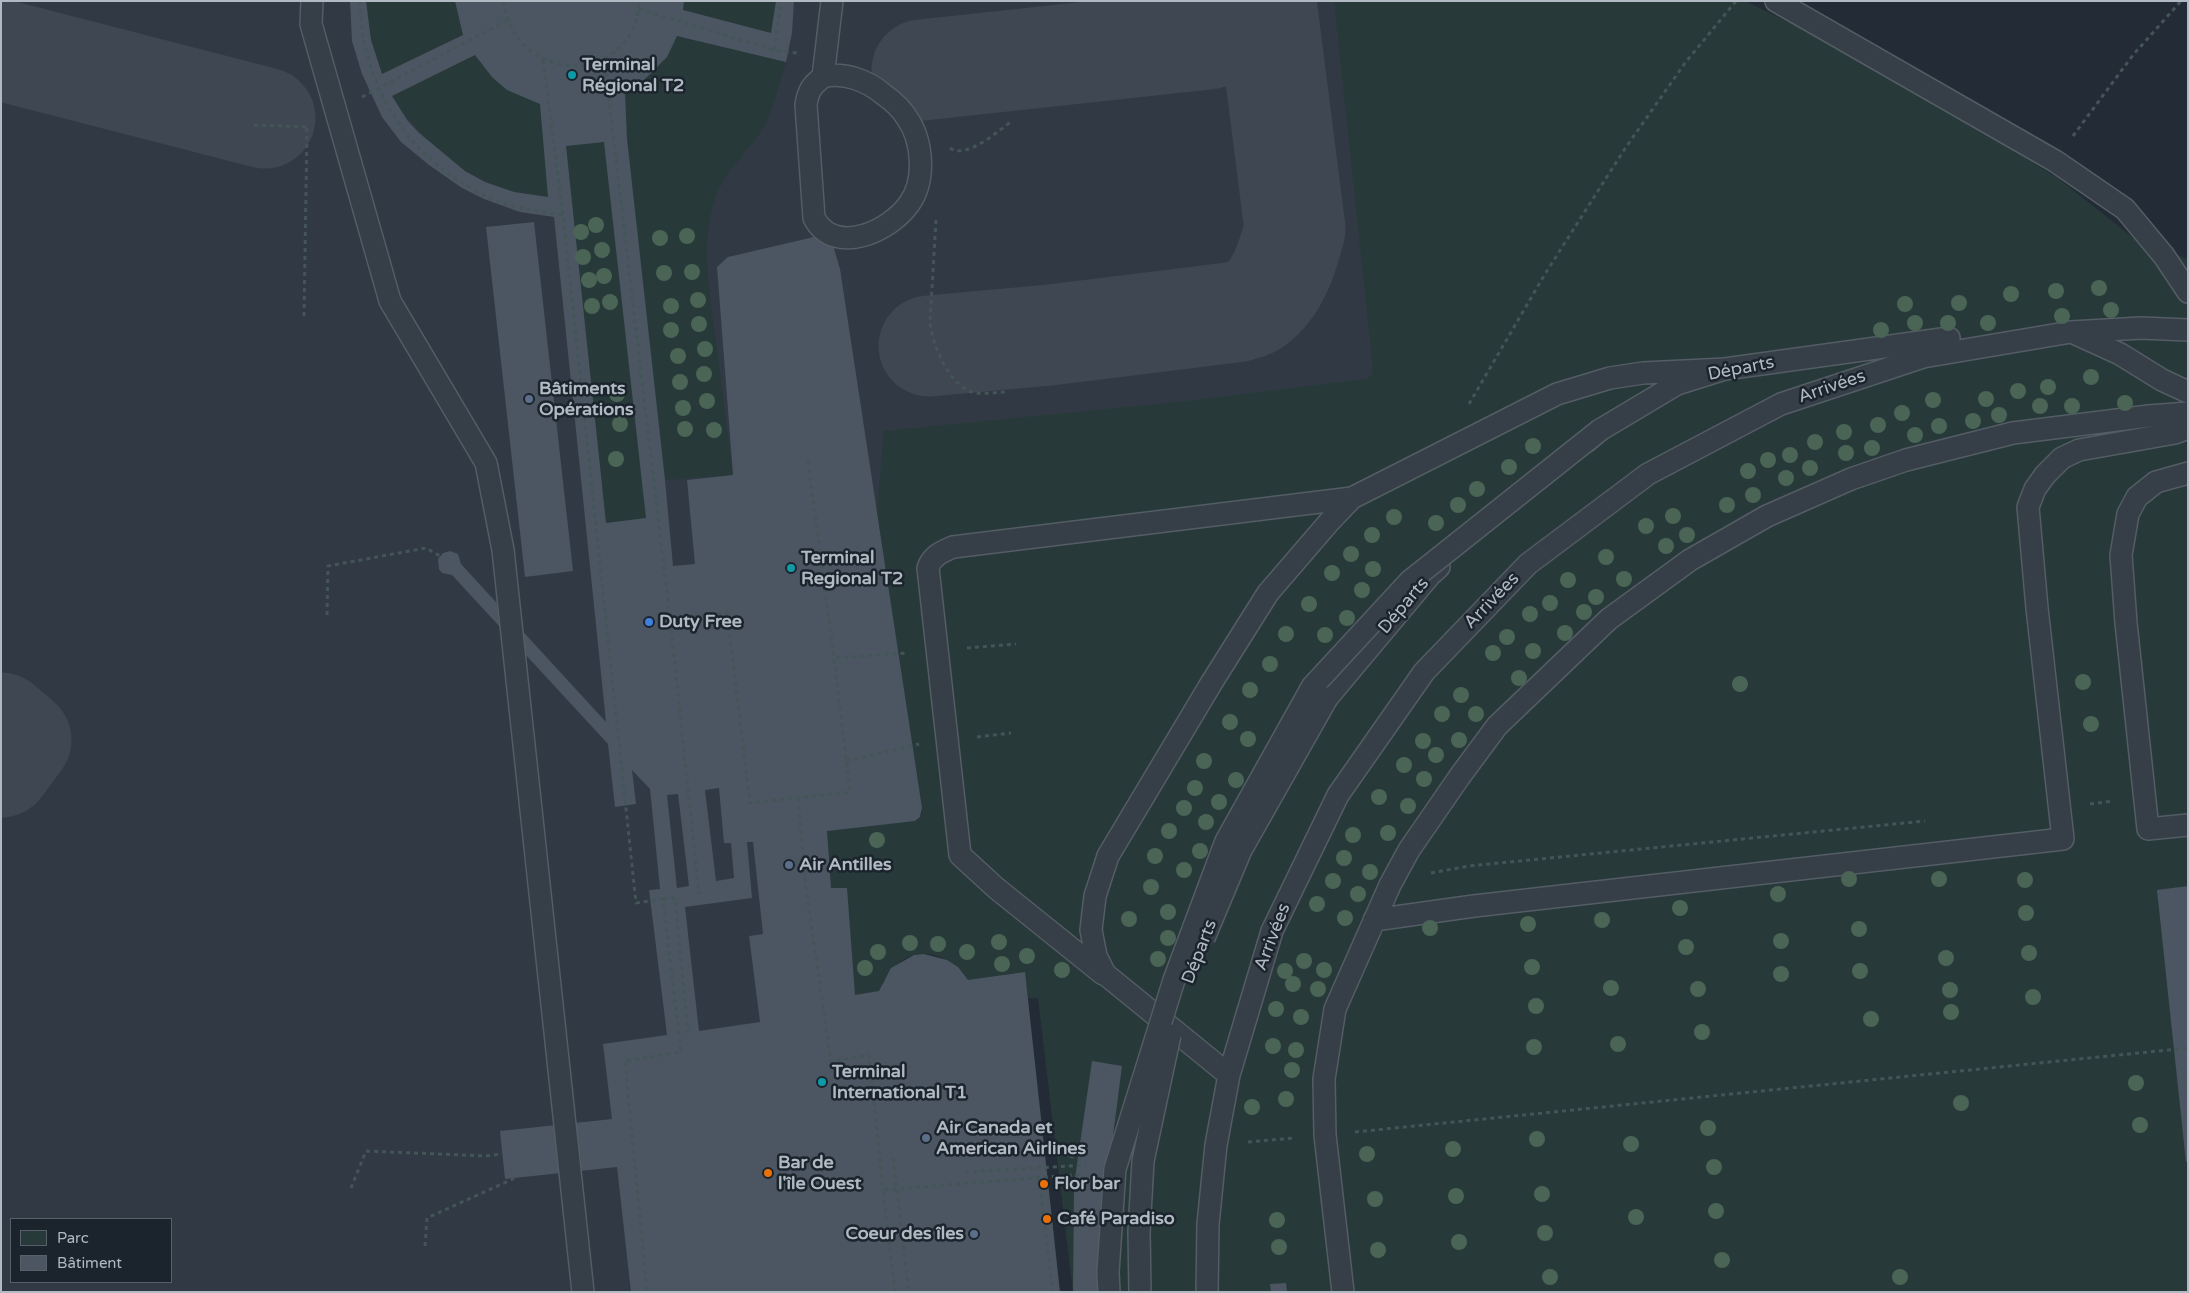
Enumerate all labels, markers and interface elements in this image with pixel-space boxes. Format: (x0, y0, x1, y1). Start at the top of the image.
place label: Terminal Régional T2 (582, 54, 684, 96)
marker: Terminal Régional T2 (566, 69, 578, 81)
street label: Départs (1706, 352, 1776, 386)
street label: Arrivées (1795, 365, 1869, 409)
place label: Bâtiments Opérations (539, 378, 634, 420)
marker: Bâtiments Opérations (523, 393, 535, 405)
place label: Terminal Regional T2 (801, 547, 903, 590)
marker: Terminal Regional T2 (785, 562, 797, 574)
street label: Arrivées (1460, 568, 1524, 634)
street label: Départs (1374, 573, 1434, 639)
place label: Duty Free (659, 611, 742, 633)
marker: Duty Free (643, 616, 655, 628)
place label: Air Antilles (799, 854, 892, 876)
marker: Air Antilles (783, 859, 795, 871)
street label: Arrivées (1250, 900, 1296, 974)
street label: Départs (1178, 917, 1222, 987)
place label: Terminal International T1 (832, 1061, 967, 1104)
marker: Terminal International T1 (816, 1076, 828, 1088)
place label: Air Canada et American Airlines (936, 1117, 1086, 1160)
marker: Air Canada et American Airlines (920, 1132, 932, 1144)
place label: Bar de l'île Ouest (778, 1152, 861, 1194)
marker: Bar de l'île Ouest (762, 1167, 774, 1179)
place label: Flor bar (1054, 1173, 1120, 1195)
marker: Flor bar (1038, 1178, 1050, 1190)
place label: Café Paradiso (1057, 1208, 1175, 1230)
marker: Café Paradiso (1041, 1213, 1053, 1225)
legend (10, 1218, 172, 1283)
place label: Coeur des îles (845, 1223, 964, 1245)
marker: Coeur des îles (968, 1228, 980, 1240)
text: Parc (57, 1229, 89, 1247)
text: Bâtiment (57, 1254, 122, 1272)

